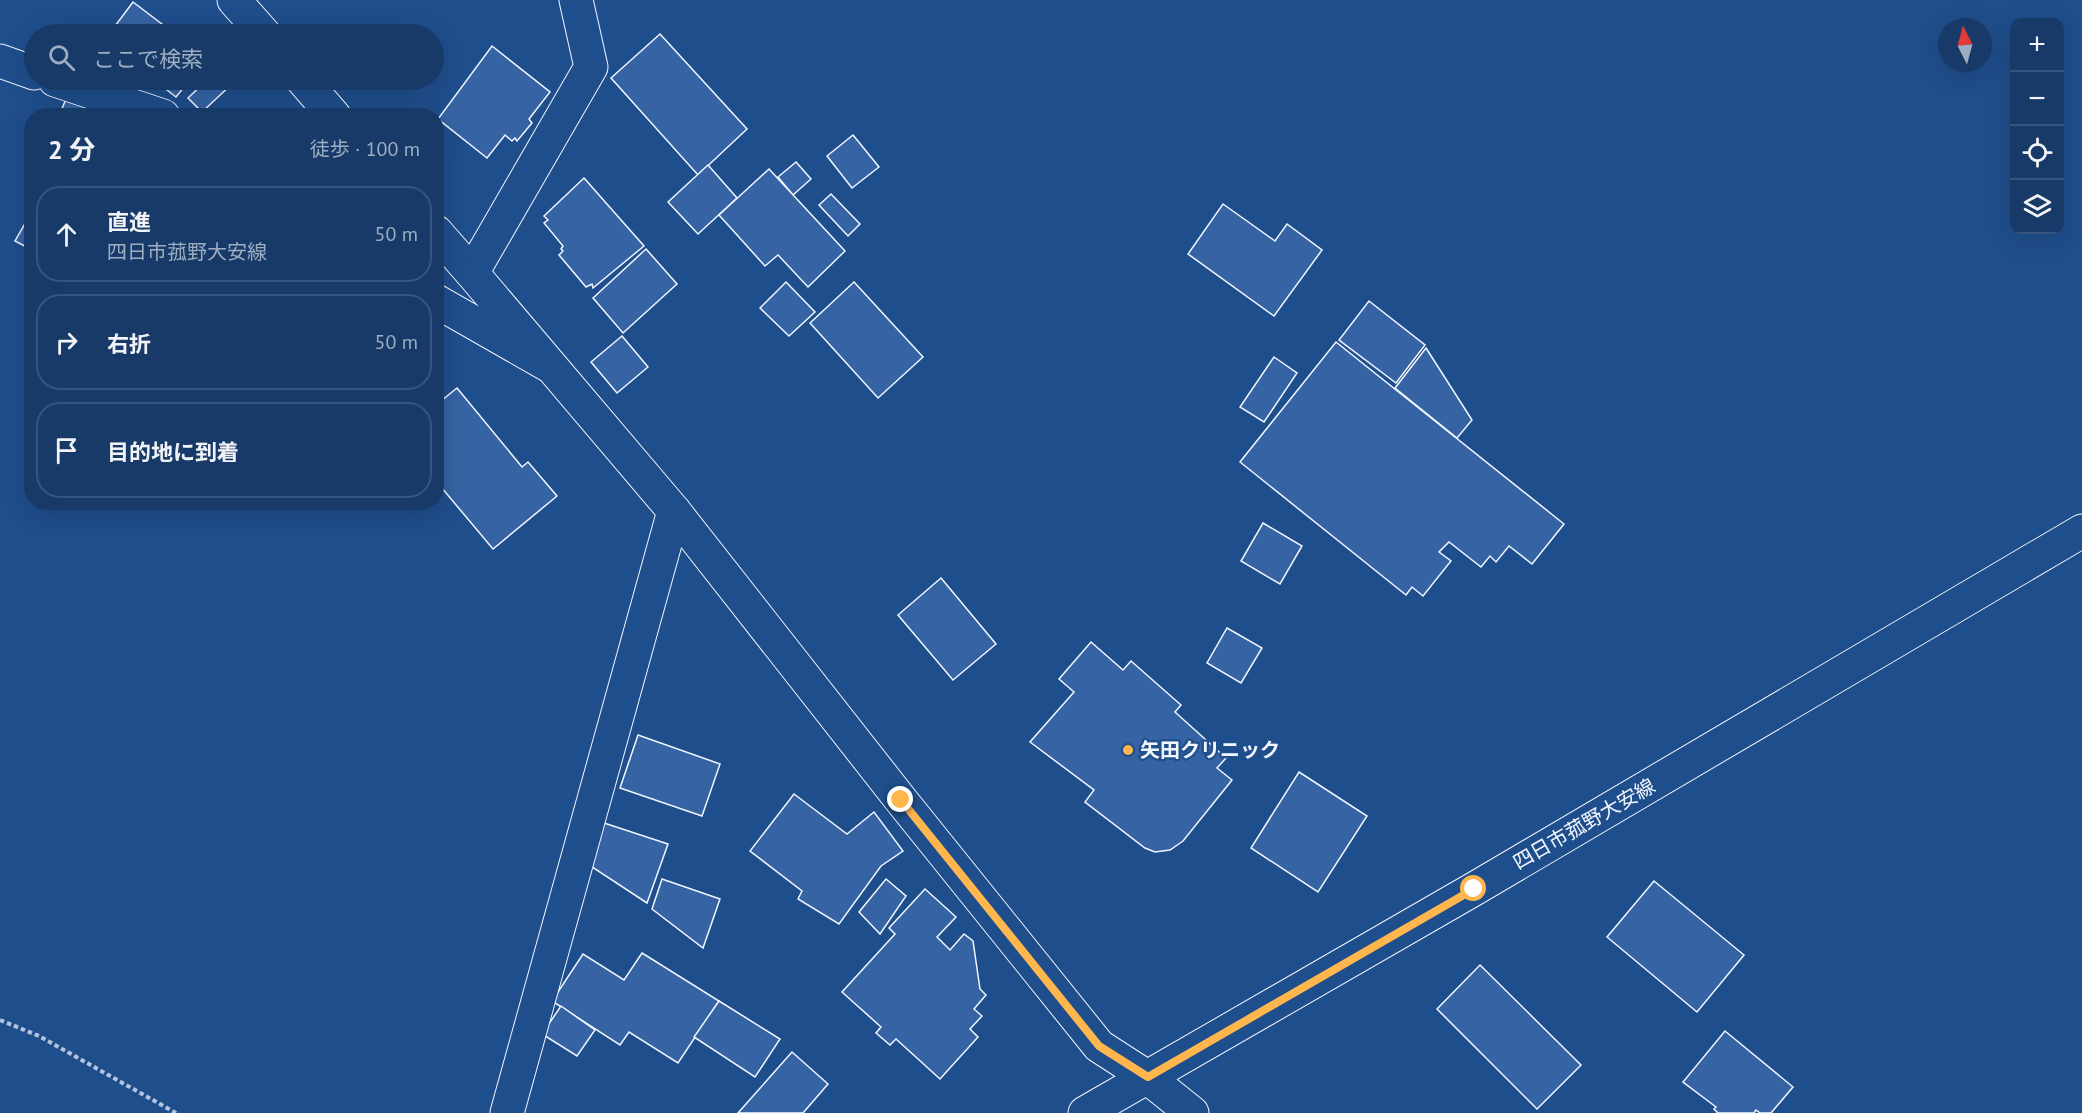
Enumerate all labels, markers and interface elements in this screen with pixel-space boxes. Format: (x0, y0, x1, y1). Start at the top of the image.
north arrow (1938, 18, 1992, 72)
map controls (2010, 18, 2064, 234)
button: + (2010, 18, 2064, 72)
search box (24, 24, 444, 90)
icon: search (45, 41, 78, 74)
text: ここで検索 (93, 45, 203, 73)
button: − (2010, 72, 2064, 126)
button: locate (2010, 126, 2064, 180)
text: 2 分 (48, 133, 95, 166)
text: 徒歩 · 100 m (310, 136, 420, 162)
button: layers (2010, 180, 2064, 234)
text: 直進 (107, 208, 151, 236)
icon: ahead (50, 218, 83, 251)
text: 50 m (375, 221, 418, 247)
text: 四日市菰野大安線 (107, 239, 267, 265)
icon: right (50, 326, 83, 359)
text: 50 m (375, 329, 418, 355)
text: 右折 (107, 330, 151, 358)
icon: arrive (50, 434, 83, 467)
text: 目的地に到着 (107, 438, 239, 466)
place label: 矢田クリニック (1140, 737, 1280, 763)
marker: 矢田クリニック (1121, 743, 1135, 757)
street label: 四日市菰野大安線 (1508, 773, 1660, 875)
route end (887, 786, 913, 812)
route start (1460, 875, 1486, 901)

